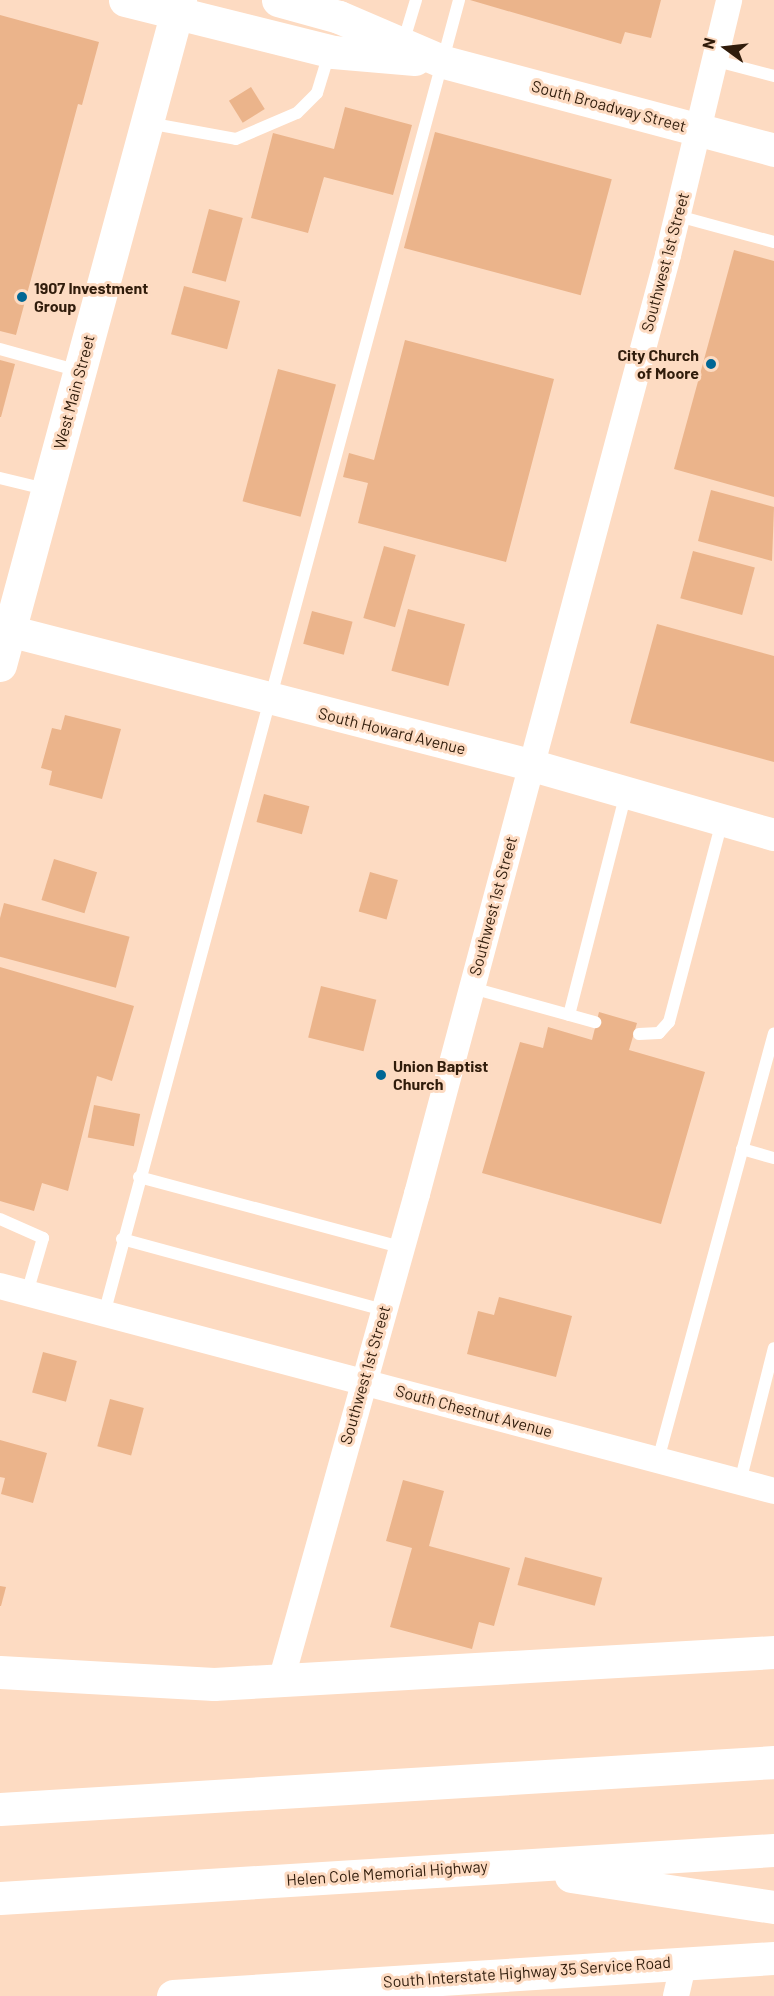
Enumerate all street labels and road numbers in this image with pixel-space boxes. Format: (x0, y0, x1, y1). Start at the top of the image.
street label: South Broadway Street (530, 76, 688, 136)
street label: Southwest 1st Street (637, 190, 693, 334)
street label: West Main Street (50, 333, 98, 451)
street label: South Howard Avenue (316, 703, 468, 759)
street label: Southwest 1st Street (465, 834, 521, 978)
street label: Southwest 1st Street (336, 1303, 394, 1447)
street label: South Chestnut Avenue (394, 1381, 554, 1441)
street label: Helen Cole Memorial Highway (286, 1856, 488, 1890)
street label: South Interstate Highway 35 Service Road (383, 1952, 671, 1992)

